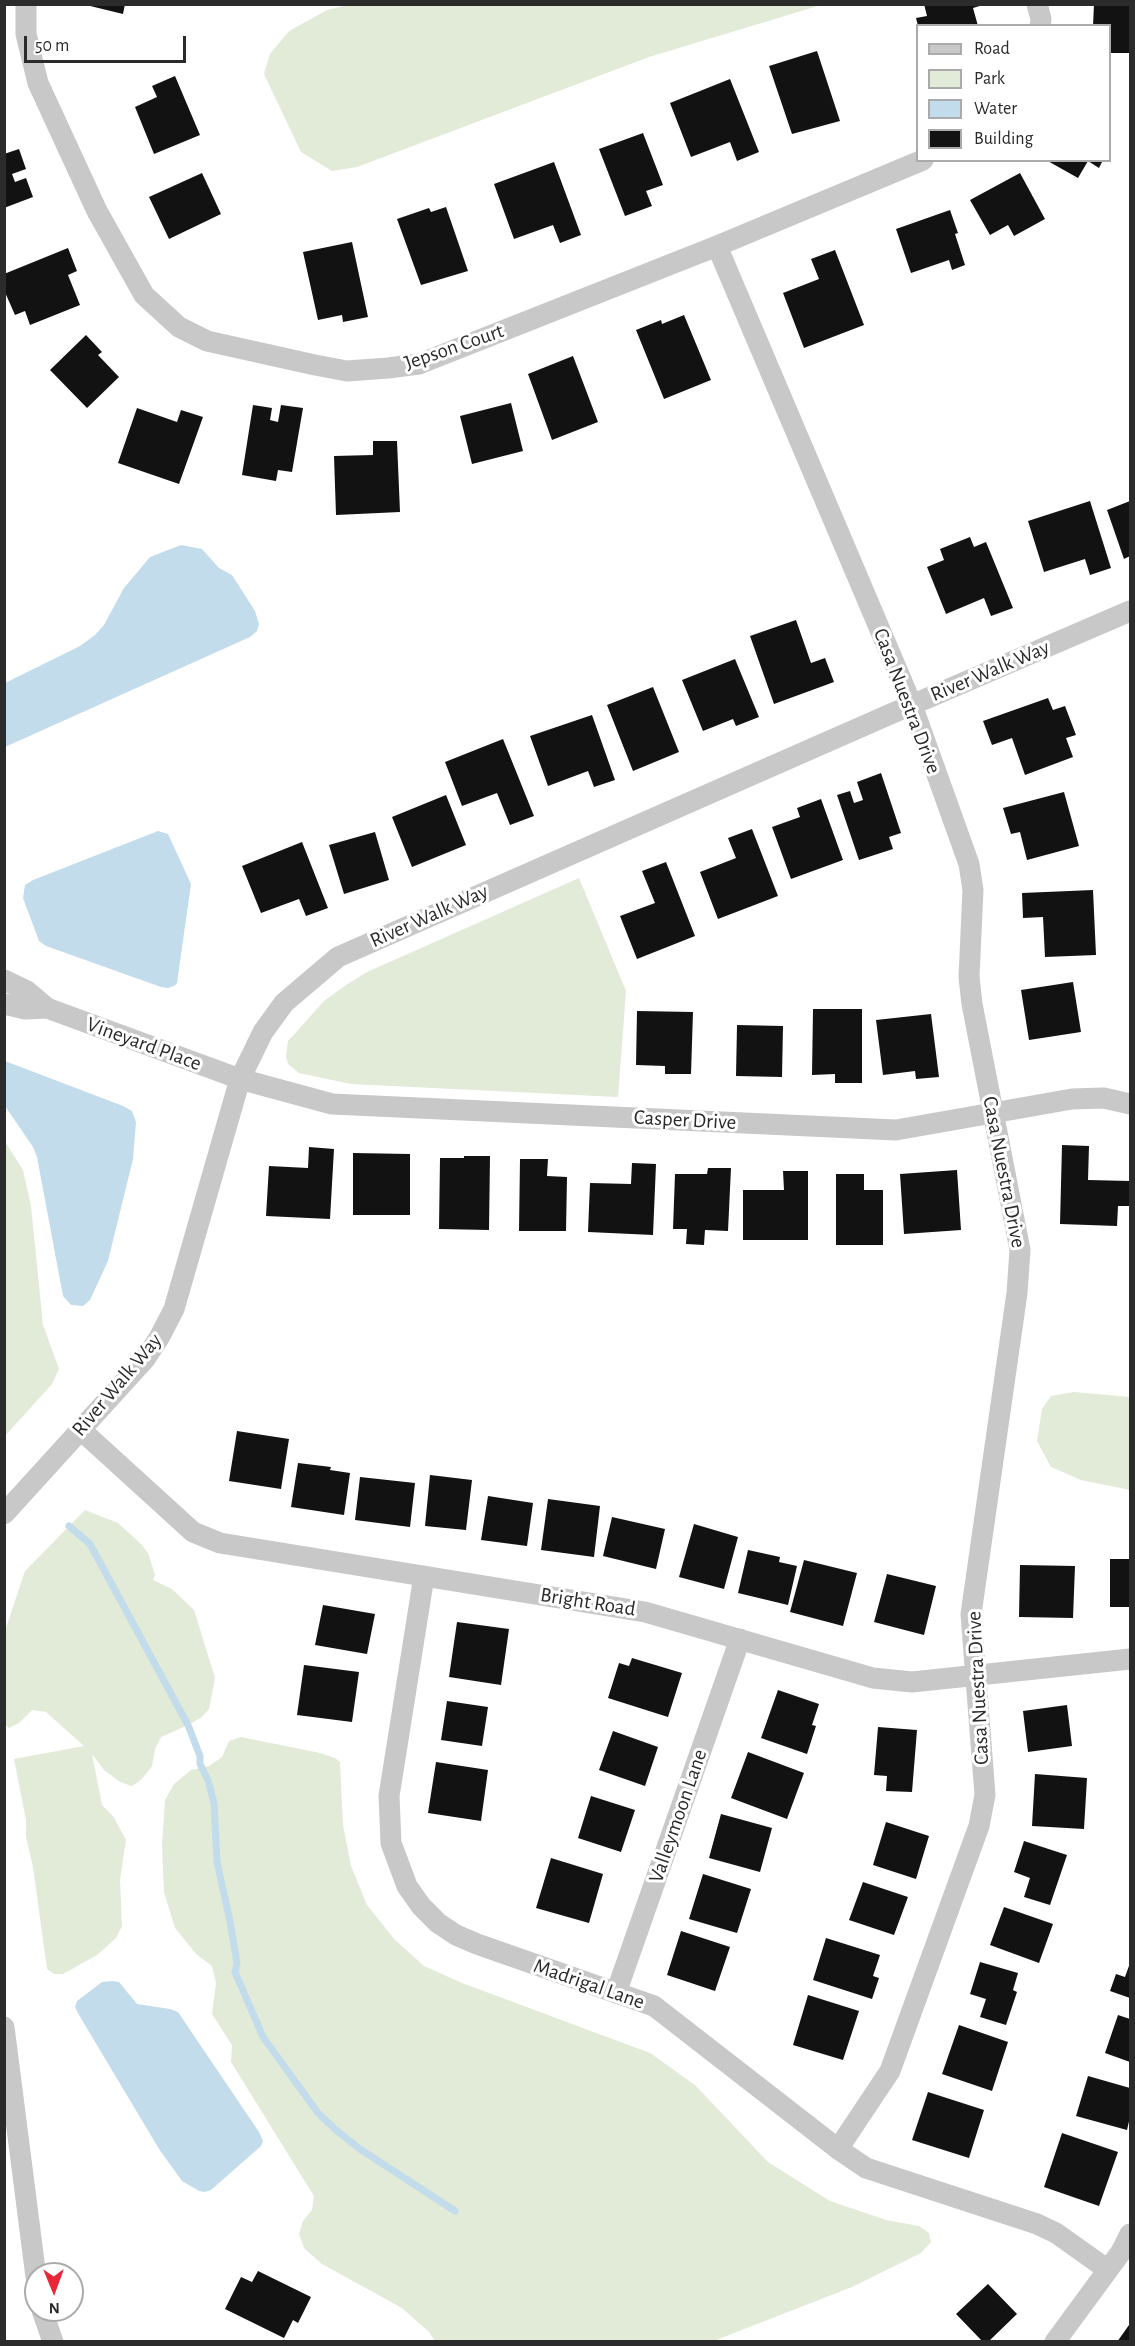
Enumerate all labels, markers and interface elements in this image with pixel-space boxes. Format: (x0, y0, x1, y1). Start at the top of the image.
scale bar (27, 24, 189, 62)
legend (916, 24, 1111, 162)
text: 50 m (35, 37, 69, 55)
text: Road (974, 40, 1010, 58)
text: Park (974, 70, 1005, 88)
text: Water (974, 100, 1017, 118)
text: Building (974, 130, 1033, 148)
street label: Jepson Court (401, 318, 507, 376)
street label: Casa Nuestra Drive (868, 625, 946, 777)
street label: River Walk Way (927, 635, 1053, 707)
street label: River Walk Way (366, 879, 492, 953)
street label: Vineyard Place (83, 1012, 205, 1076)
street label: Casa Nuestra Drive (977, 1094, 1031, 1250)
street label: Casper Drive (633, 1105, 737, 1135)
street label: River Walk Way (67, 1328, 167, 1442)
street label: Bright Road (539, 1582, 637, 1622)
street label: Casa Nuestra Drive (961, 1610, 995, 1766)
street label: Valleymoon Lane (643, 1746, 713, 1886)
street label: Madrigal Lane (530, 1953, 648, 2015)
north arrow (24, 2262, 84, 2322)
text: N (49, 2300, 60, 2316)

